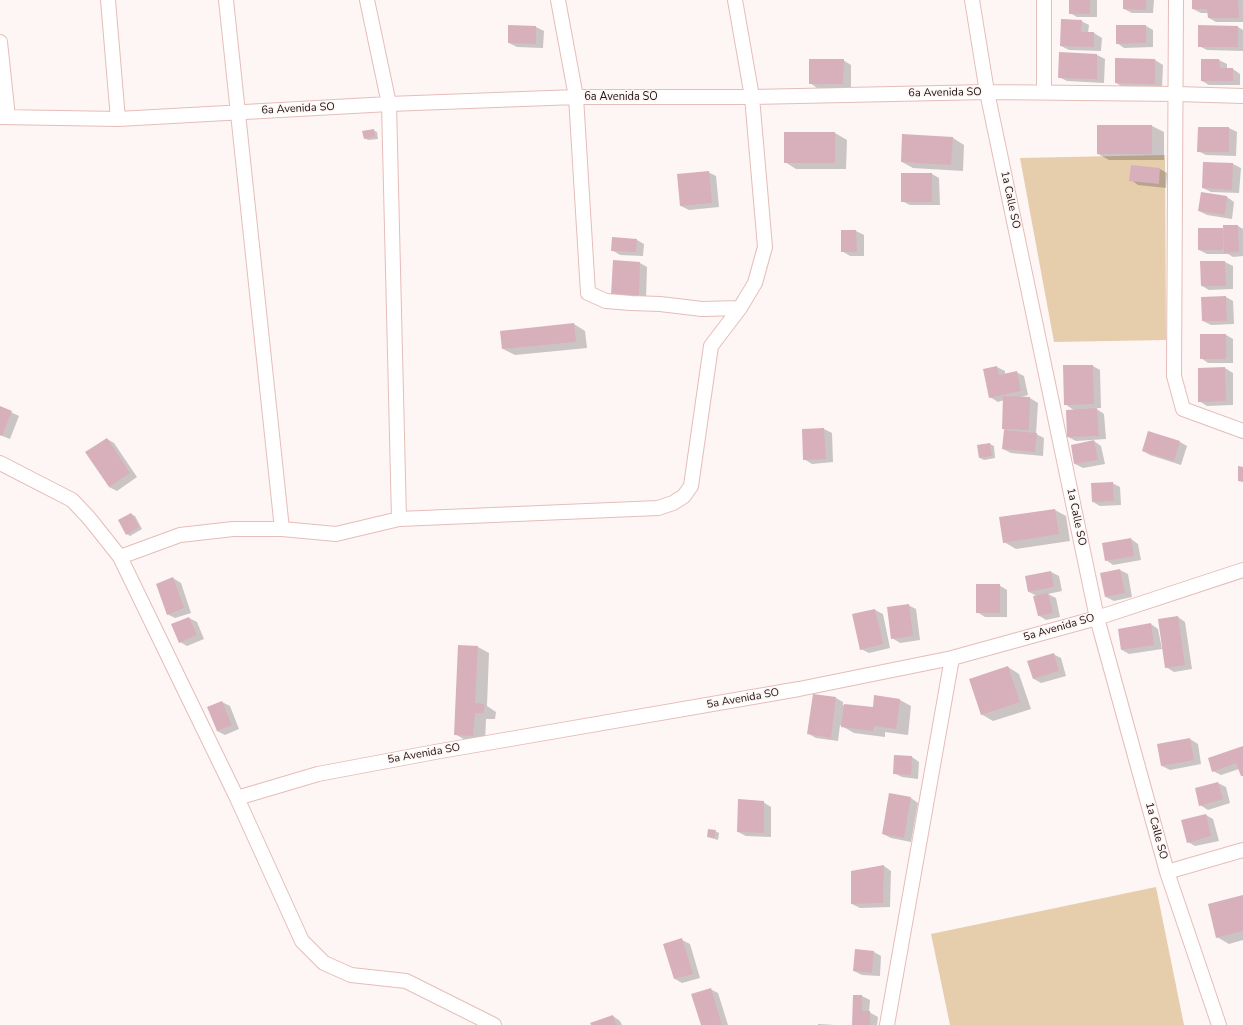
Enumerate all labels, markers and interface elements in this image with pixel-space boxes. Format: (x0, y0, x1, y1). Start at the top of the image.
street label: 6a Avenida SO (908, 86, 982, 100)
street label: 6a Avenida SO (584, 90, 658, 104)
street label: 6a Avenida SO (261, 100, 335, 118)
street label: 1a Calle SO (997, 170, 1023, 230)
street label: 1a Calle SO (1063, 487, 1089, 547)
street label: 5a Avenida SO (1022, 612, 1096, 644)
street label: 5a Avenida SO (706, 686, 780, 712)
street label: 5a Avenida SO (387, 741, 461, 767)
street label: 1a Calle SO (1142, 801, 1170, 861)

